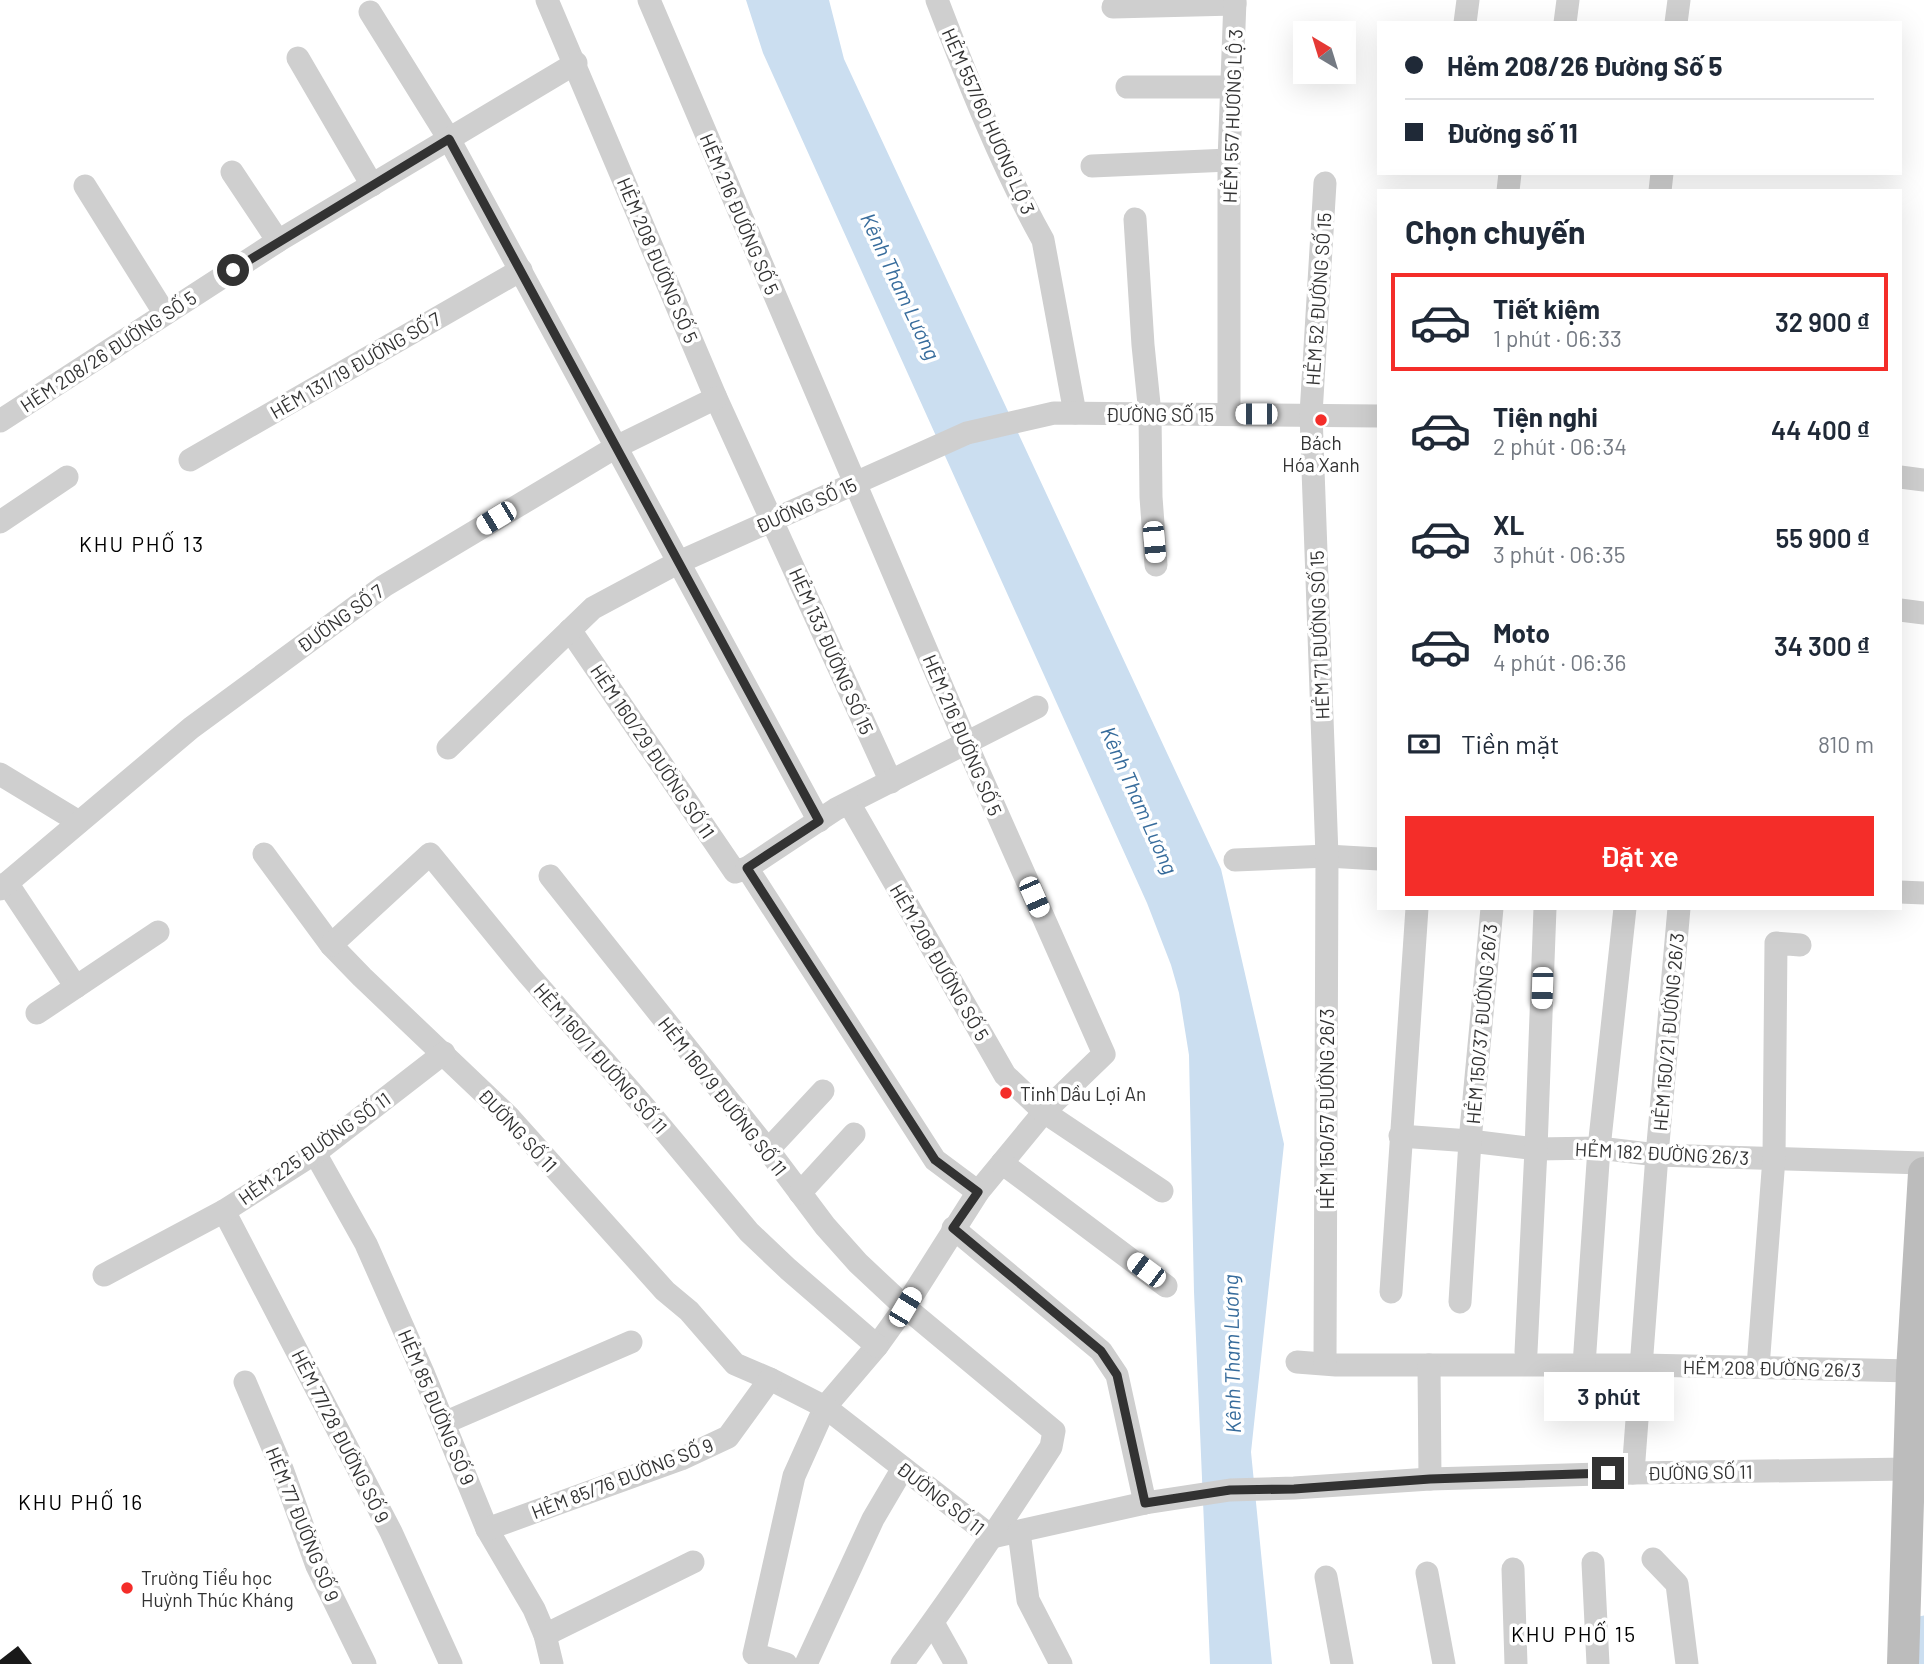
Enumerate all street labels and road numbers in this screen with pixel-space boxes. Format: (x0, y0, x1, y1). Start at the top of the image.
street label: HẺM 557/60 HƯƠNG LỘ 3 (938, 24, 1040, 218)
street label: HẺM 557 HƯƠNG LỘ 3 (1217, 28, 1247, 204)
street label: HẺM 216 ĐƯỜNG SỐ 5 (696, 130, 784, 298)
street label: HẺM 208 ĐƯỜNG SỐ 5 (613, 174, 703, 346)
street label: HẺM 52 ĐƯỜNG SỐ 15 (1300, 212, 1336, 386)
street label: HẺM 208/26 ĐƯỜNG SỐ 5 (16, 286, 200, 416)
street label: HẺM 131/19 ĐƯỜNG SỐ 7 (266, 307, 444, 423)
street label: ĐƯỜNG SỐ 15 (1106, 403, 1214, 426)
street label: ĐƯỜNG SỐ 15 (752, 472, 860, 538)
street label: HẺM 71 ĐƯỜNG SỐ 15 (1305, 550, 1333, 720)
street label: HẺM 133 ĐƯỜNG SỐ 15 (785, 564, 879, 738)
street label: ĐƯỜNG SỐ 7 (292, 579, 388, 657)
street label: HẺM 216 ĐƯỜNG SỐ 5 (919, 651, 1007, 819)
street label: HẺM 160/29 ĐƯỜNG SỐ 11 (586, 660, 720, 842)
street label: HẺM 208 ĐƯỜNG SỐ 5 (886, 879, 994, 1045)
street label: HẺM 150/37 ĐƯỜNG 26/3 (1461, 923, 1501, 1125)
street label: HẺM 150/21 ĐƯỜNG 26/3 (1648, 932, 1688, 1132)
street label: HẺM 160/1 ĐƯỜNG SỐ 11 (529, 978, 673, 1138)
street label: HẺM 150/57 ĐƯỜNG 26/3 (1315, 1008, 1338, 1210)
street label: HẺM 160/9 ĐƯỜNG SỐ 11 (654, 1012, 792, 1180)
street label: ĐƯỜNG SỐ 11 (474, 1084, 562, 1176)
street label: HẺM 225 ĐƯỜNG SỐ 11 (233, 1087, 395, 1209)
street label: HẺM 182 ĐƯỜNG 26/3 (1574, 1137, 1750, 1169)
street label: HẺM 85 ĐƯỜNG SỐ 9 (394, 1326, 480, 1488)
street label: HẺM 77/28 ĐƯỜNG SỐ 9 (287, 1346, 395, 1526)
street label: HẺM 208 ĐƯỜNG 26/3 (1683, 1355, 1861, 1381)
street label: HẺM 85/76 ĐƯỜNG SỐ 9 (528, 1433, 716, 1523)
street label: HẺM 77 ĐƯỜNG SỐ 9 (261, 1443, 345, 1605)
street label: ĐƯỜNG SỐ 11 (892, 1457, 990, 1539)
street label: ĐƯỜNG SỐ 11 (1647, 1460, 1753, 1484)

